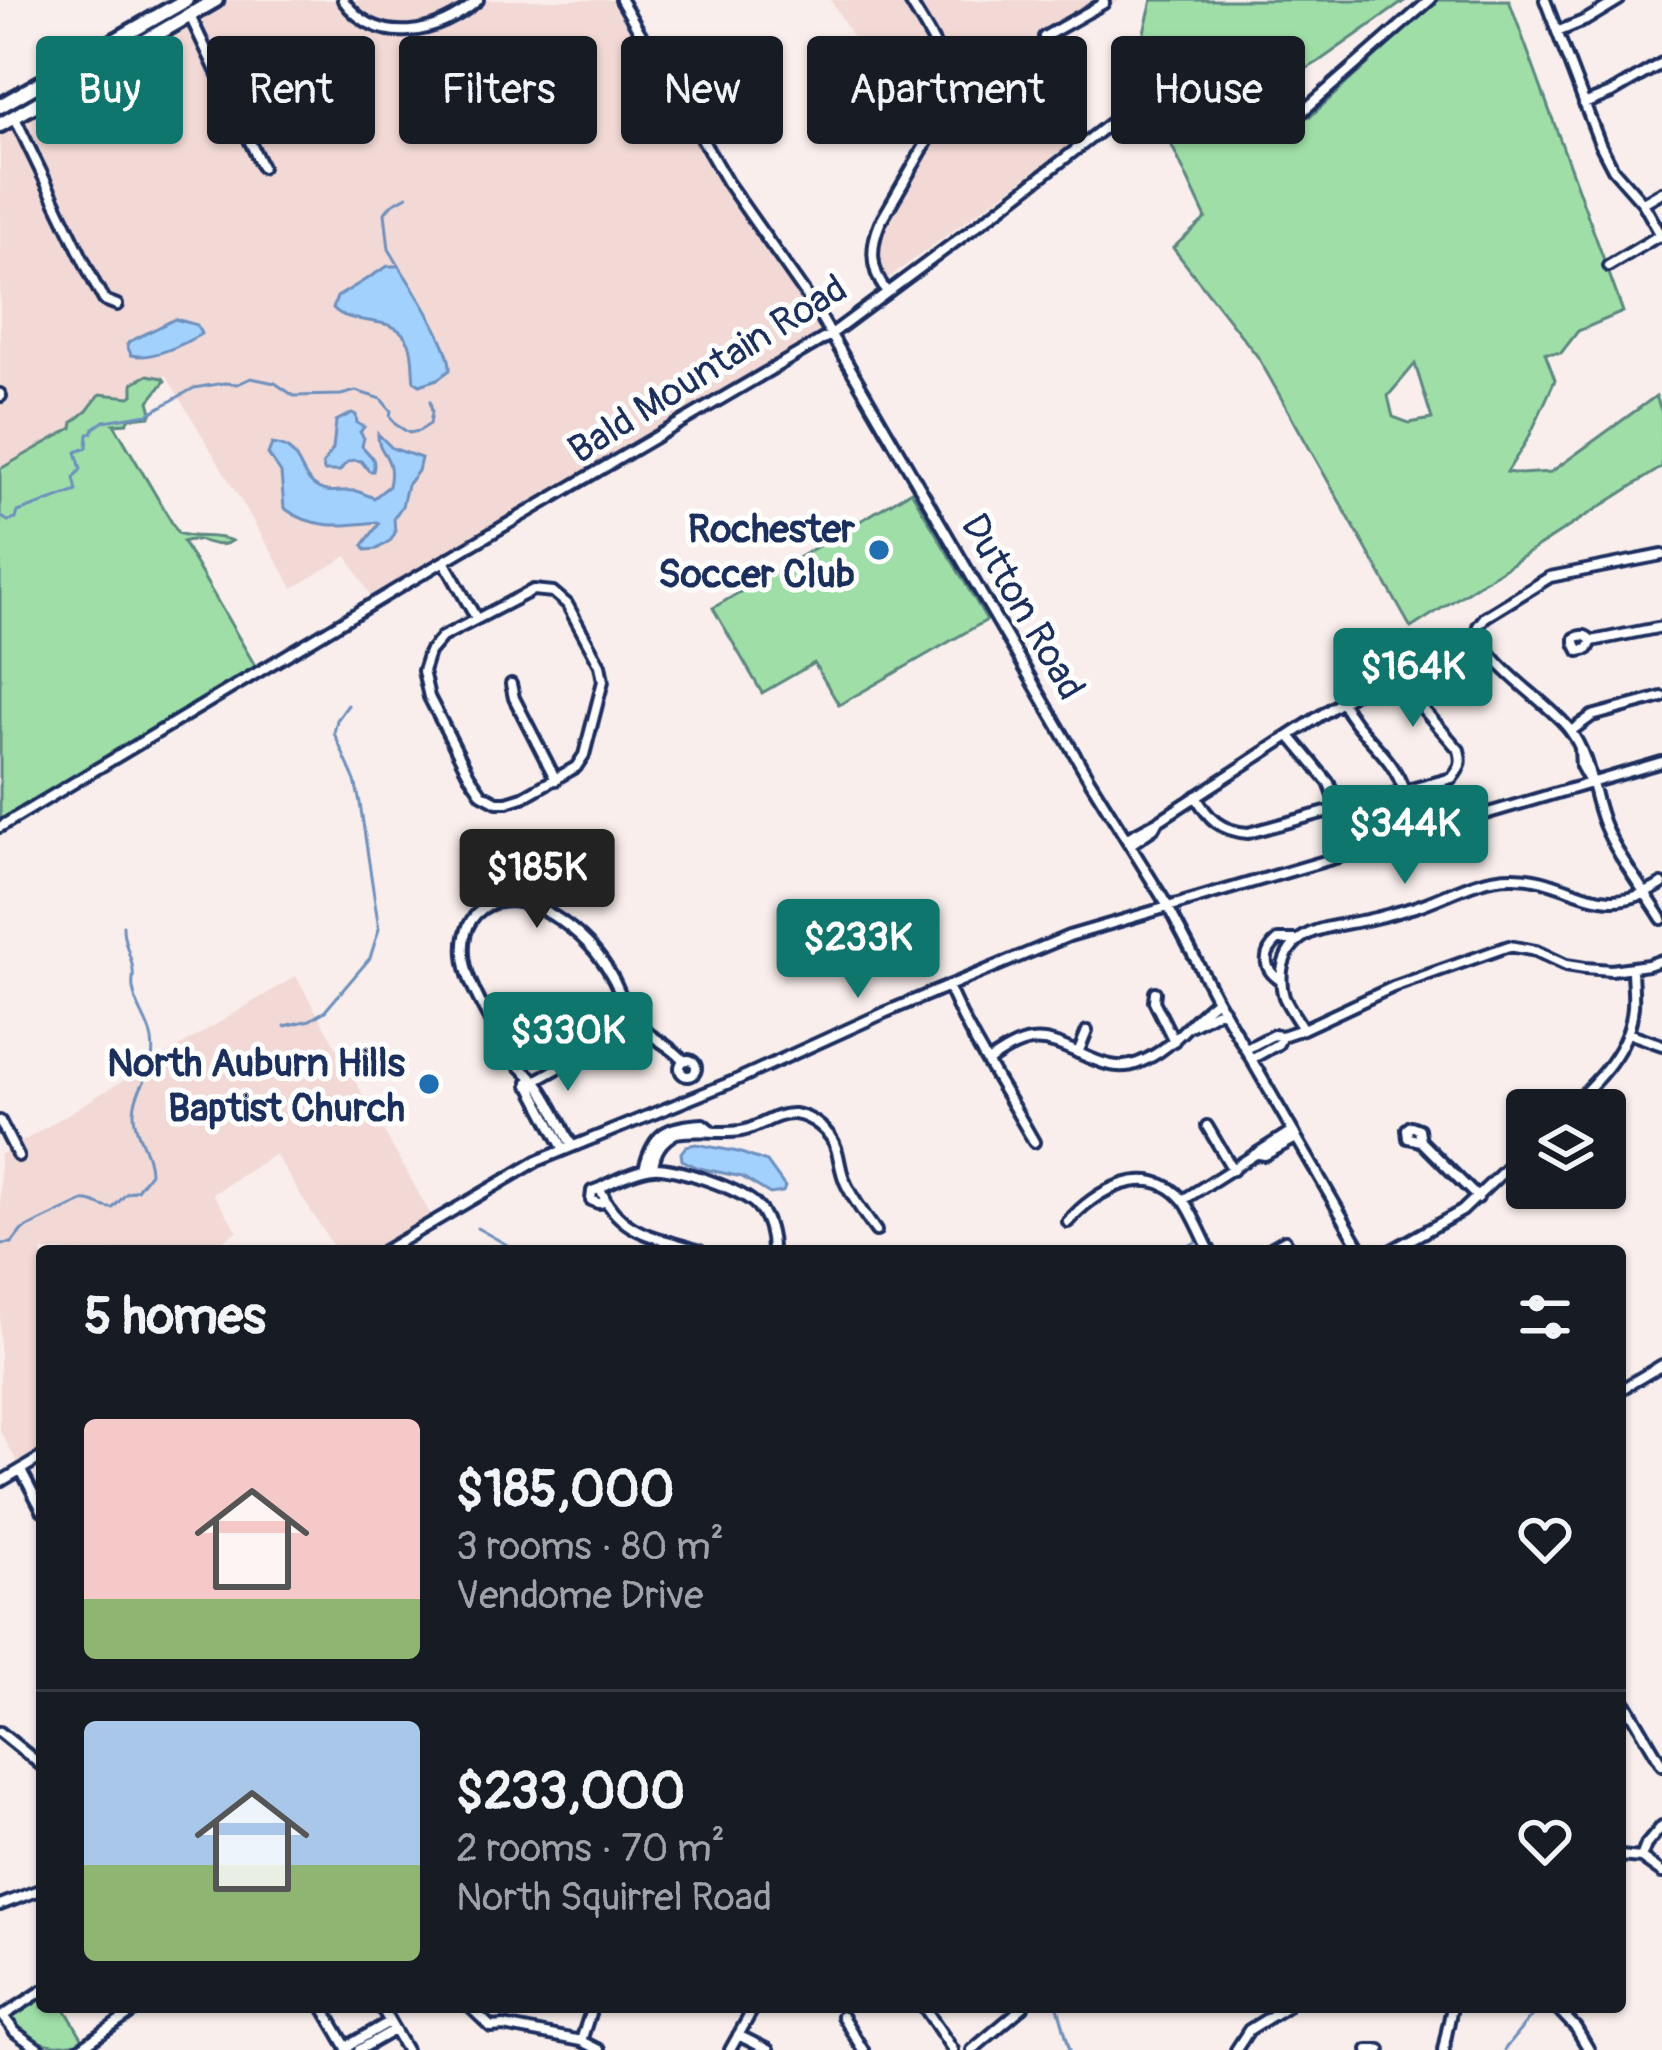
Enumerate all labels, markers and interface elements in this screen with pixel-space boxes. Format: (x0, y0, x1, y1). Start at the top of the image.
chip: Buy (36, 36, 183, 144)
chip: Rent (207, 36, 375, 144)
chip: Filters (399, 36, 597, 144)
chip: New (621, 36, 783, 144)
chip: Apartment (807, 36, 1087, 144)
chip: House (1111, 36, 1305, 144)
street label: Bald Mountain Road (560, 264, 856, 475)
place label: Rochester Soccer Club (658, 505, 856, 599)
street label: Dutton Road (950, 505, 1096, 708)
marker: Rochester Soccer Club (866, 537, 892, 563)
pin: $164K (1329, 628, 1497, 730)
text: $164K (1360, 642, 1466, 691)
pin: $344K (1321, 785, 1489, 887)
text: $344K (1349, 799, 1461, 848)
pin: $185K (453, 829, 621, 931)
text: $185K (487, 843, 587, 892)
pin: $233K (774, 899, 942, 1001)
text: $233K (804, 913, 912, 962)
pin: $330K (484, 992, 652, 1094)
text: $330K (511, 1006, 625, 1055)
place label: North Auburn Hills Baptist Church (107, 1039, 406, 1133)
marker: North Auburn Hills Baptist Church (416, 1071, 442, 1097)
map controls (1506, 1089, 1626, 1209)
button: layers (1506, 1089, 1626, 1209)
icon: filters (1512, 1284, 1578, 1350)
text: 5 homes (84, 1285, 266, 1349)
text: $185,000 (456, 1458, 674, 1522)
icon: home (180, 1467, 324, 1611)
icon: heart (1512, 1506, 1578, 1572)
text: 3 rooms · 80 m² (456, 1522, 724, 1571)
text: Vendome Drive (456, 1571, 704, 1620)
text: $233,000 (456, 1760, 685, 1824)
icon: home (180, 1769, 324, 1913)
icon: heart (1512, 1808, 1578, 1874)
text: 2 rooms · 70 m² (456, 1824, 725, 1873)
text: North Squirrel Road (456, 1873, 772, 1922)

